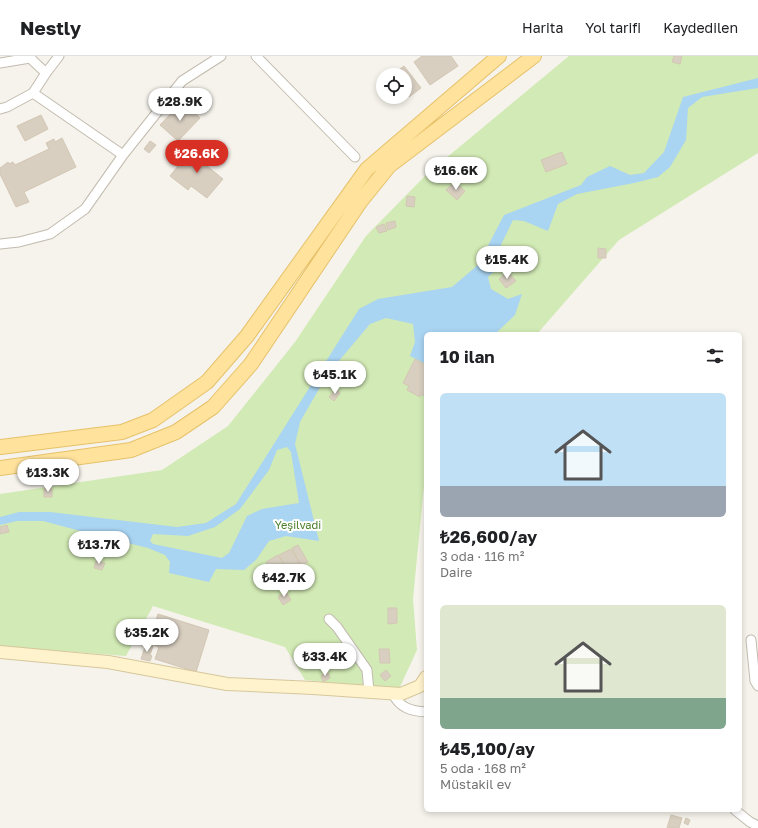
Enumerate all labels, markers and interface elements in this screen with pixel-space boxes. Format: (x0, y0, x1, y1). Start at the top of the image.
text: Nestly (20, 16, 81, 39)
text: Harita (522, 19, 563, 36)
text: Yol tarifi (585, 19, 641, 36)
text: Kaydedilen (663, 19, 738, 36)
map controls (376, 68, 412, 104)
button: locate (376, 68, 412, 104)
pin: ₺28.9K (147, 88, 213, 122)
text: ₺28.9K (157, 93, 203, 109)
pin: ₺26.6K (164, 140, 230, 174)
text: ₺26.6K (174, 145, 220, 161)
pin: ₺16.6K (423, 157, 489, 191)
text: ₺16.6K (434, 162, 478, 178)
pin: ₺15.4K (474, 246, 540, 280)
text: ₺15.4K (485, 251, 529, 267)
icon: filters (704, 345, 726, 367)
text: 10 ilan (440, 346, 495, 367)
pin: ₺45.1K (302, 361, 368, 395)
text: ₺45.1K (313, 366, 357, 382)
icon: home (547, 419, 619, 491)
pin: ₺13.3K (15, 459, 81, 493)
text: ₺13.3K (26, 464, 70, 480)
park label: Yeşilvadi (275, 518, 321, 531)
text: ₺26,600/ay (440, 526, 537, 547)
pin: ₺13.7K (66, 531, 132, 565)
text: ₺13.7K (78, 536, 120, 552)
text: 3 oda · 116 m² (440, 548, 524, 564)
pin: ₺42.7K (251, 564, 317, 598)
text: Daire (440, 564, 472, 580)
text: ₺42.7K (262, 569, 306, 585)
pin: ₺35.2K (114, 619, 180, 653)
text: ₺35.2K (125, 624, 169, 640)
icon: home (547, 631, 619, 703)
pin: ₺33.4K (292, 643, 358, 677)
text: ₺33.4K (302, 648, 348, 664)
text: ₺45,100/ay (440, 738, 535, 759)
text: 5 oda · 168 m² (440, 760, 526, 776)
text: Müstakil ev (440, 776, 511, 792)

